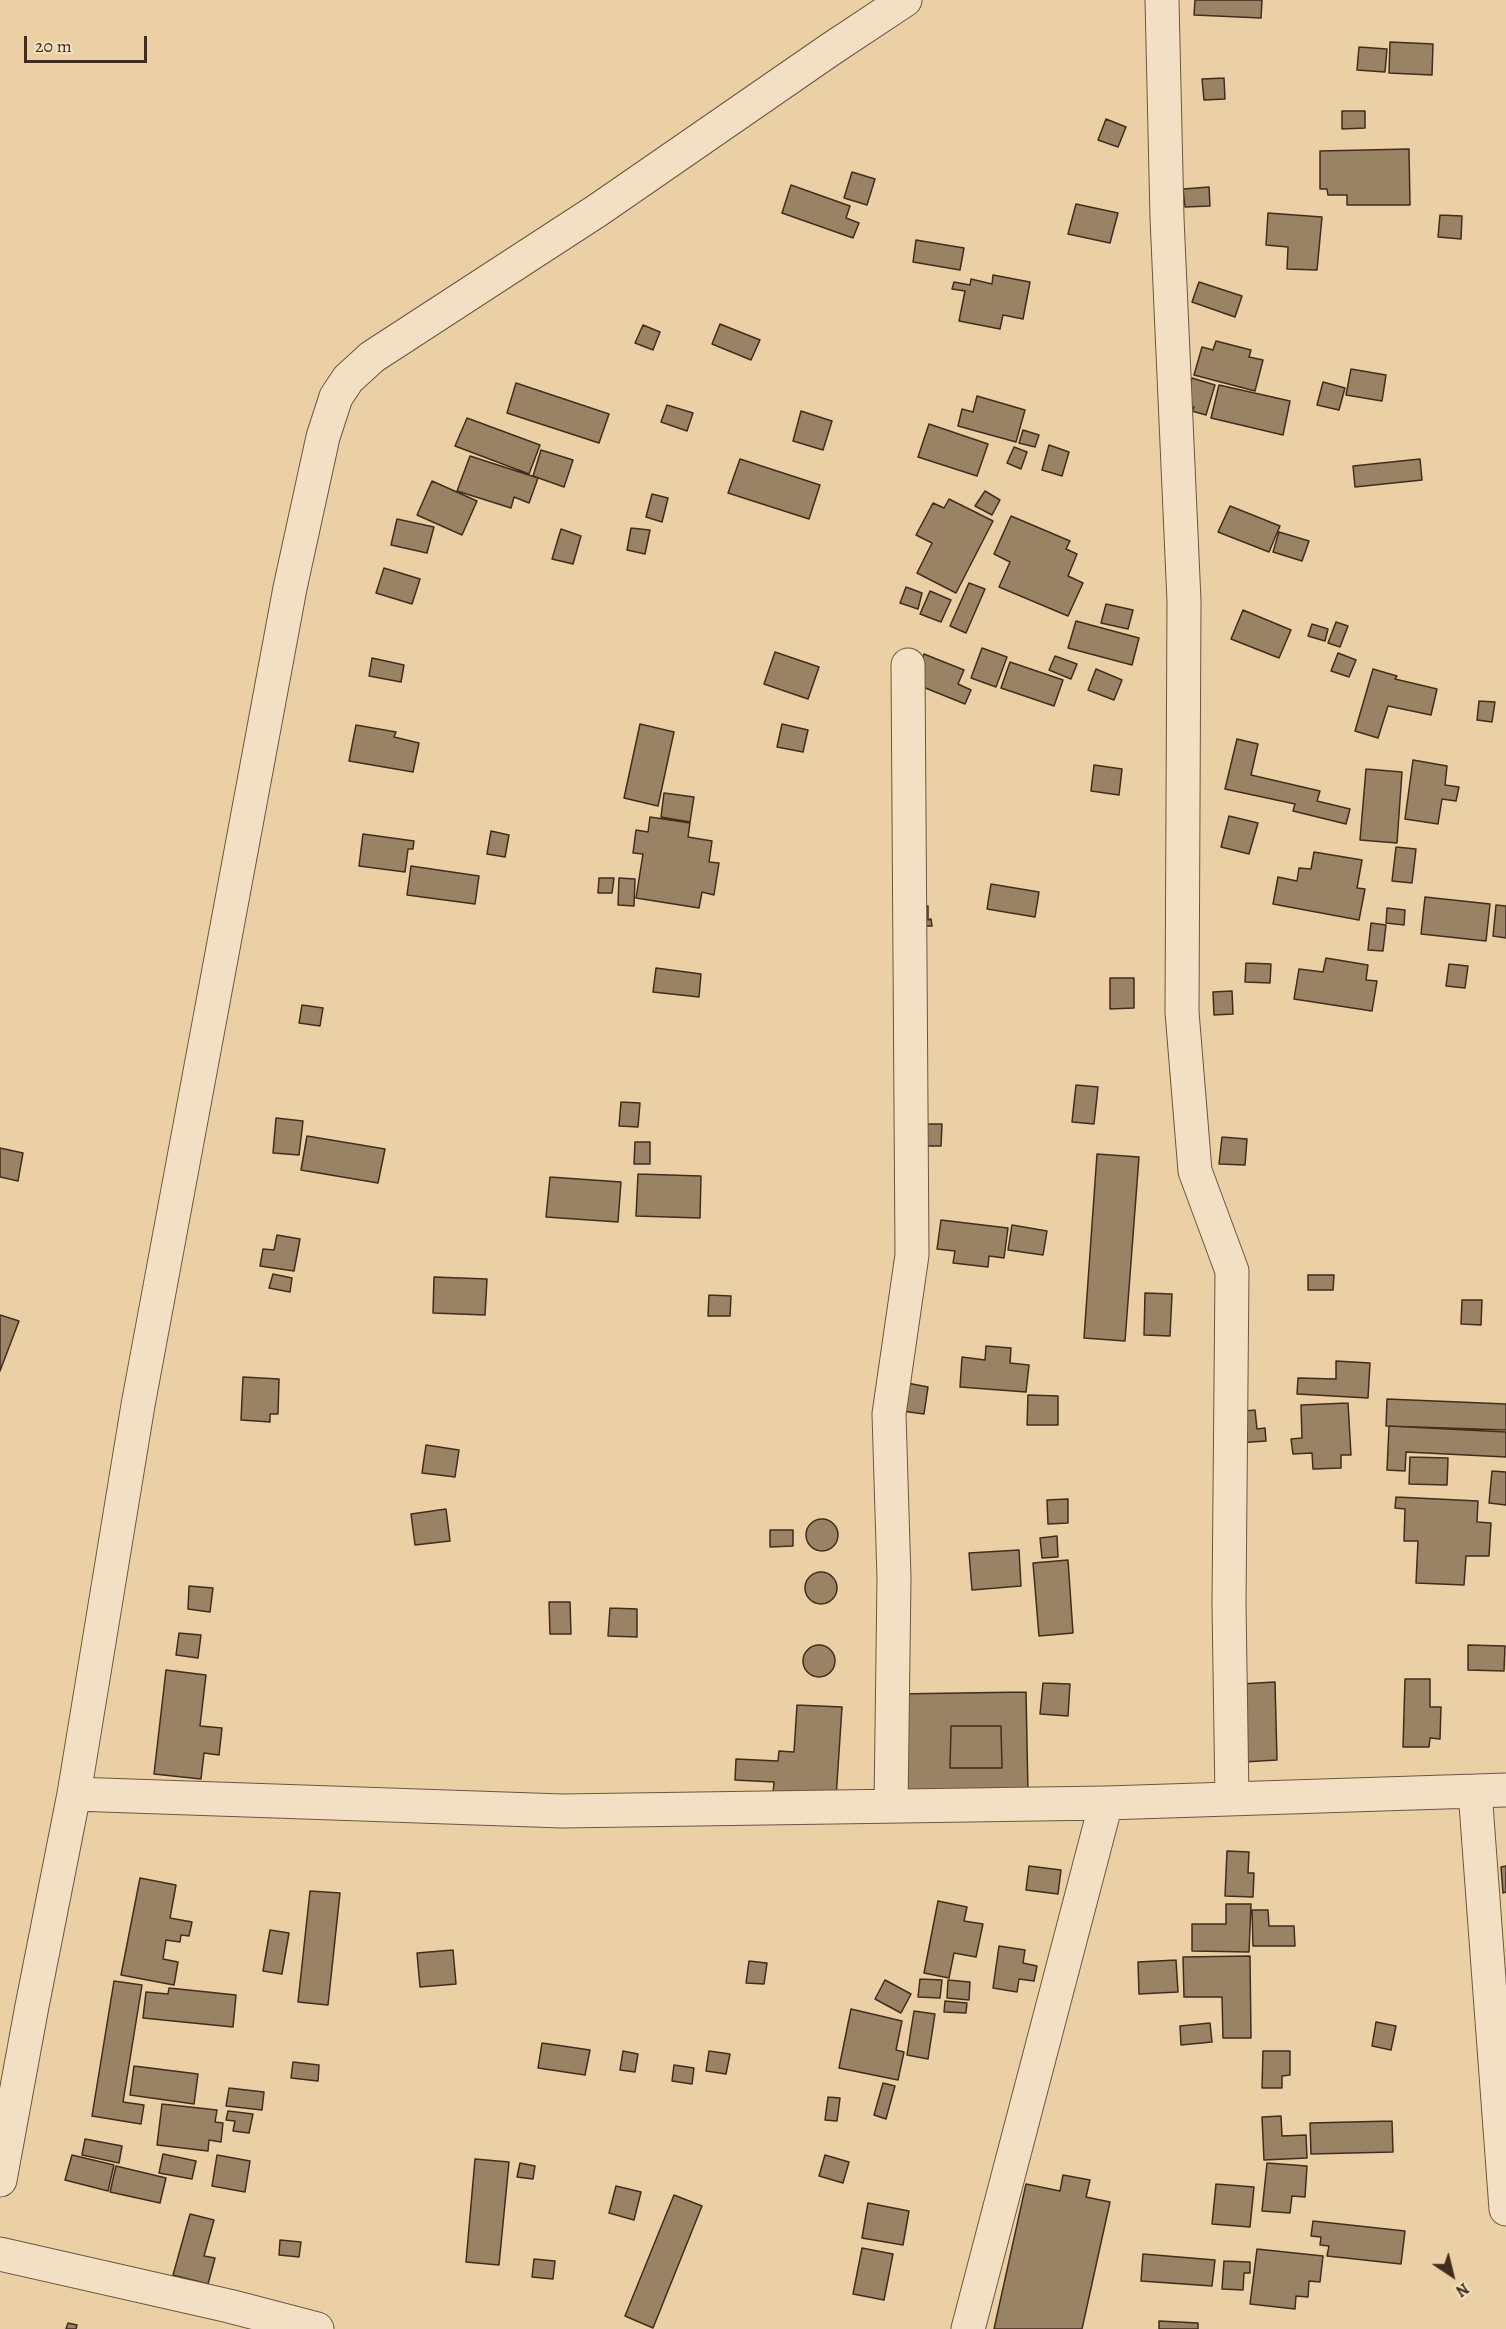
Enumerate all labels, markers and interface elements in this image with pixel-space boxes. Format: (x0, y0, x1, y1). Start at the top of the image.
scale bar (27, 24, 150, 62)
text: 20 m (35, 34, 72, 58)
north arrow (1422, 2245, 1482, 2305)
text: N (1451, 2277, 1473, 2302)

